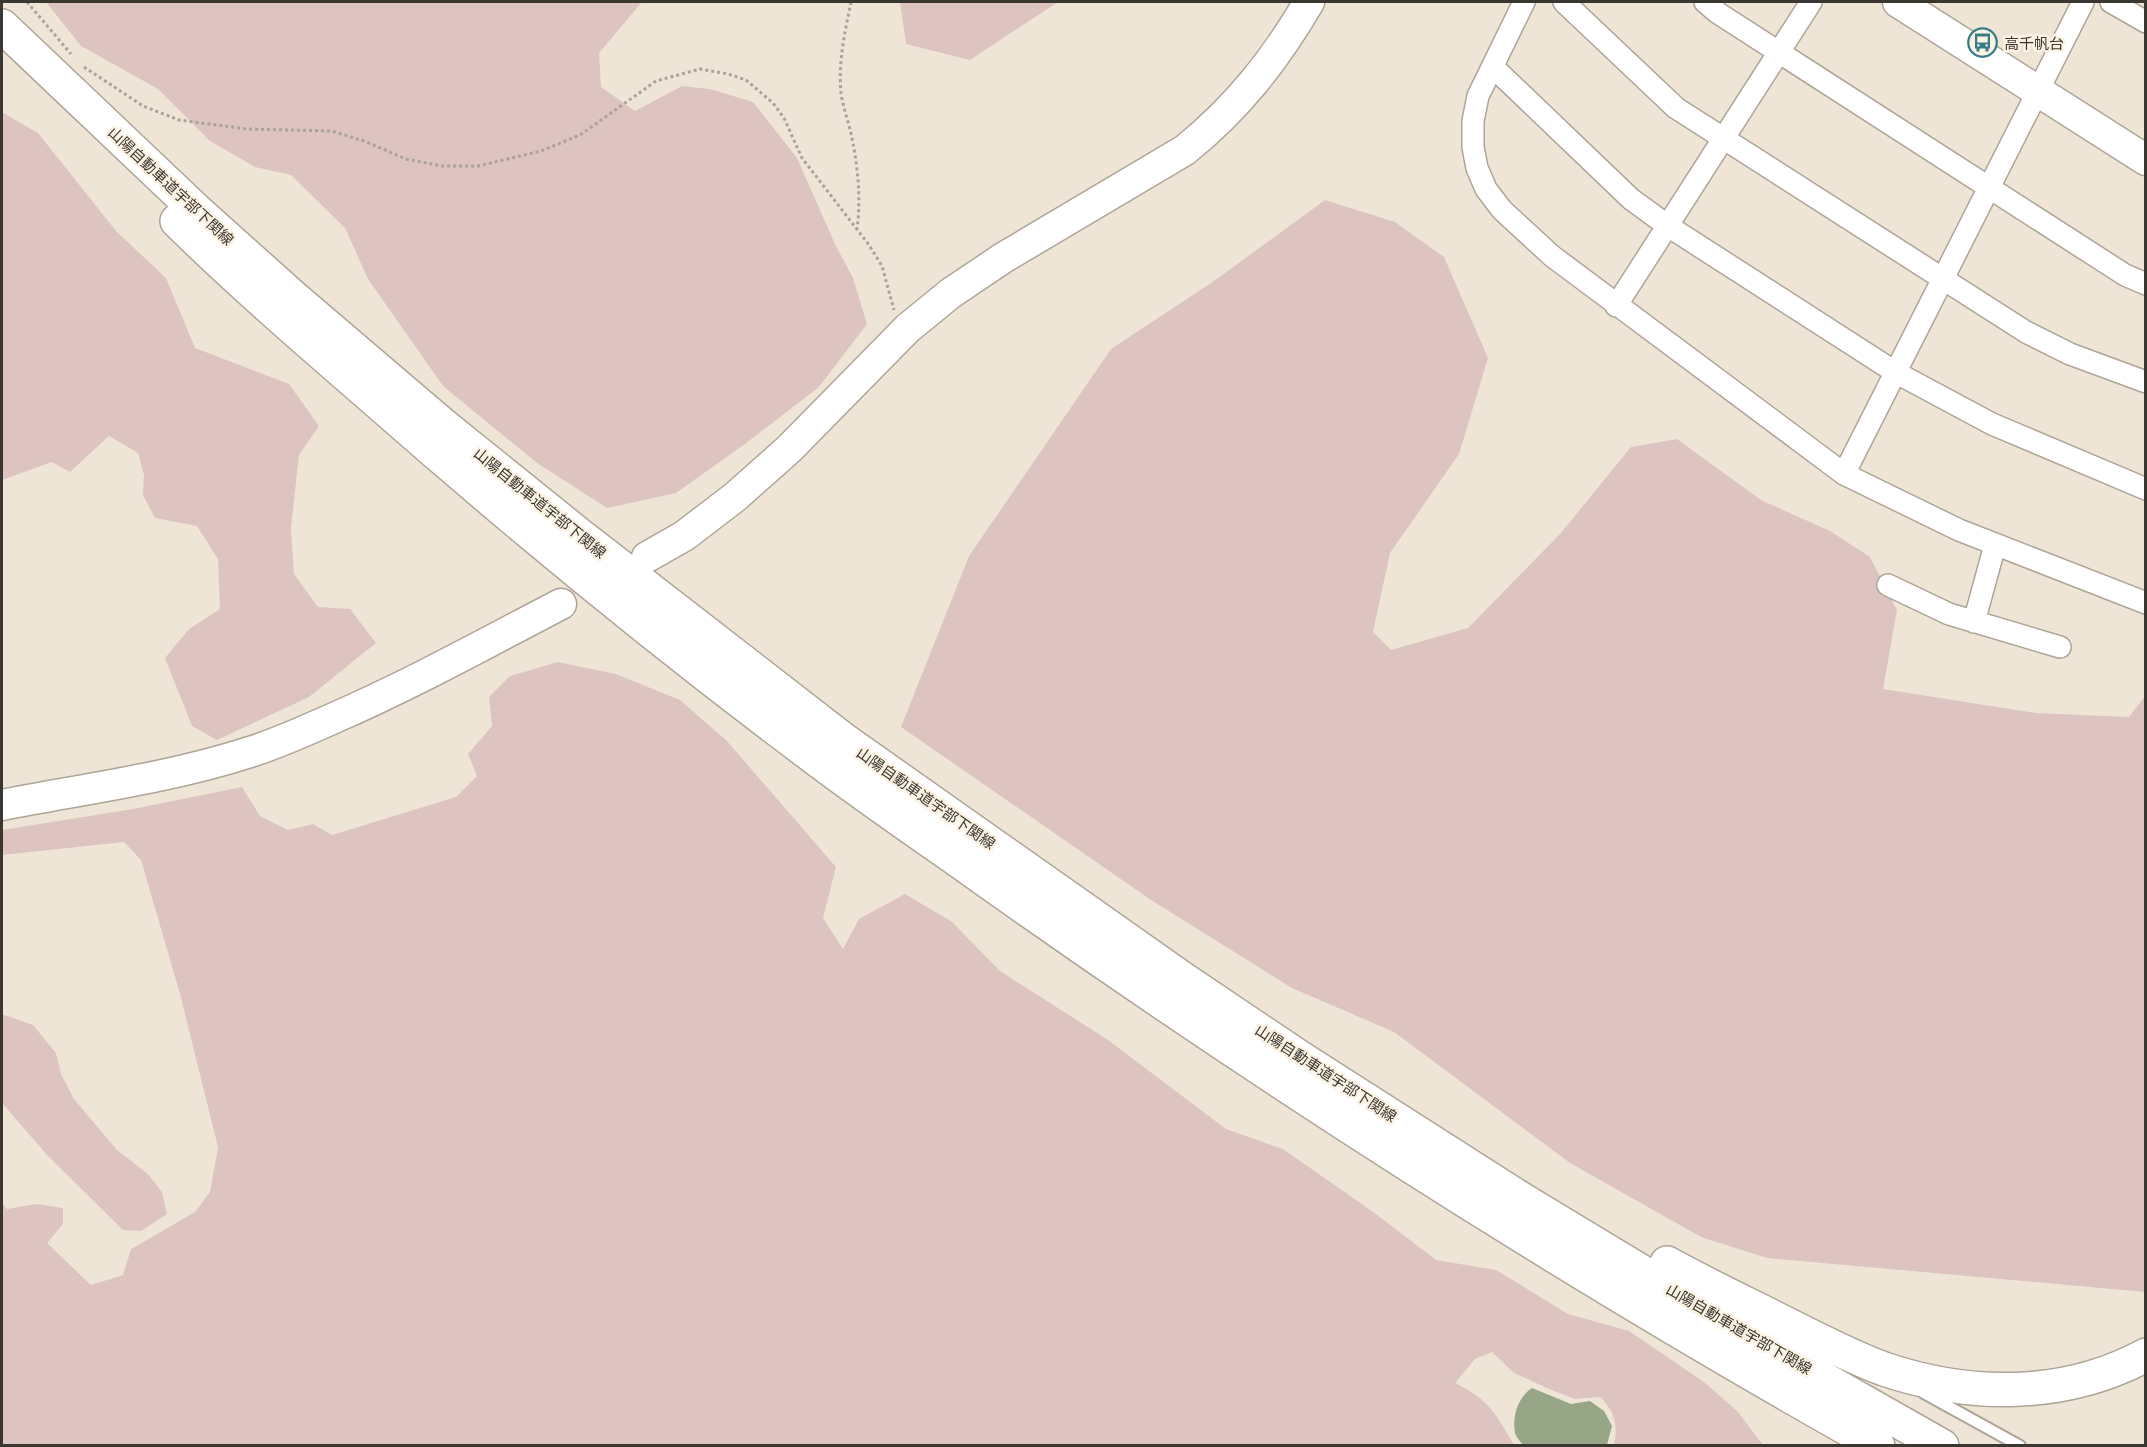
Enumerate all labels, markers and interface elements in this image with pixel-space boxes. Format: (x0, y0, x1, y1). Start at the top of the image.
bus stop icon: 高千帆台 (1967, 27, 1999, 59)
place label: 高千帆台 (2004, 34, 2064, 53)
street label: 山陽自動車道宇部下関線 (104, 123, 238, 249)
street label: 山陽自動車道宇部下関線 (470, 444, 610, 562)
street label: 山陽自動車道宇部下関線 (853, 743, 999, 853)
street label: 山陽自動車道宇部下関線 (1252, 1020, 1400, 1126)
street label: 山陽自動車道宇部下関線 (1663, 1280, 1815, 1378)

